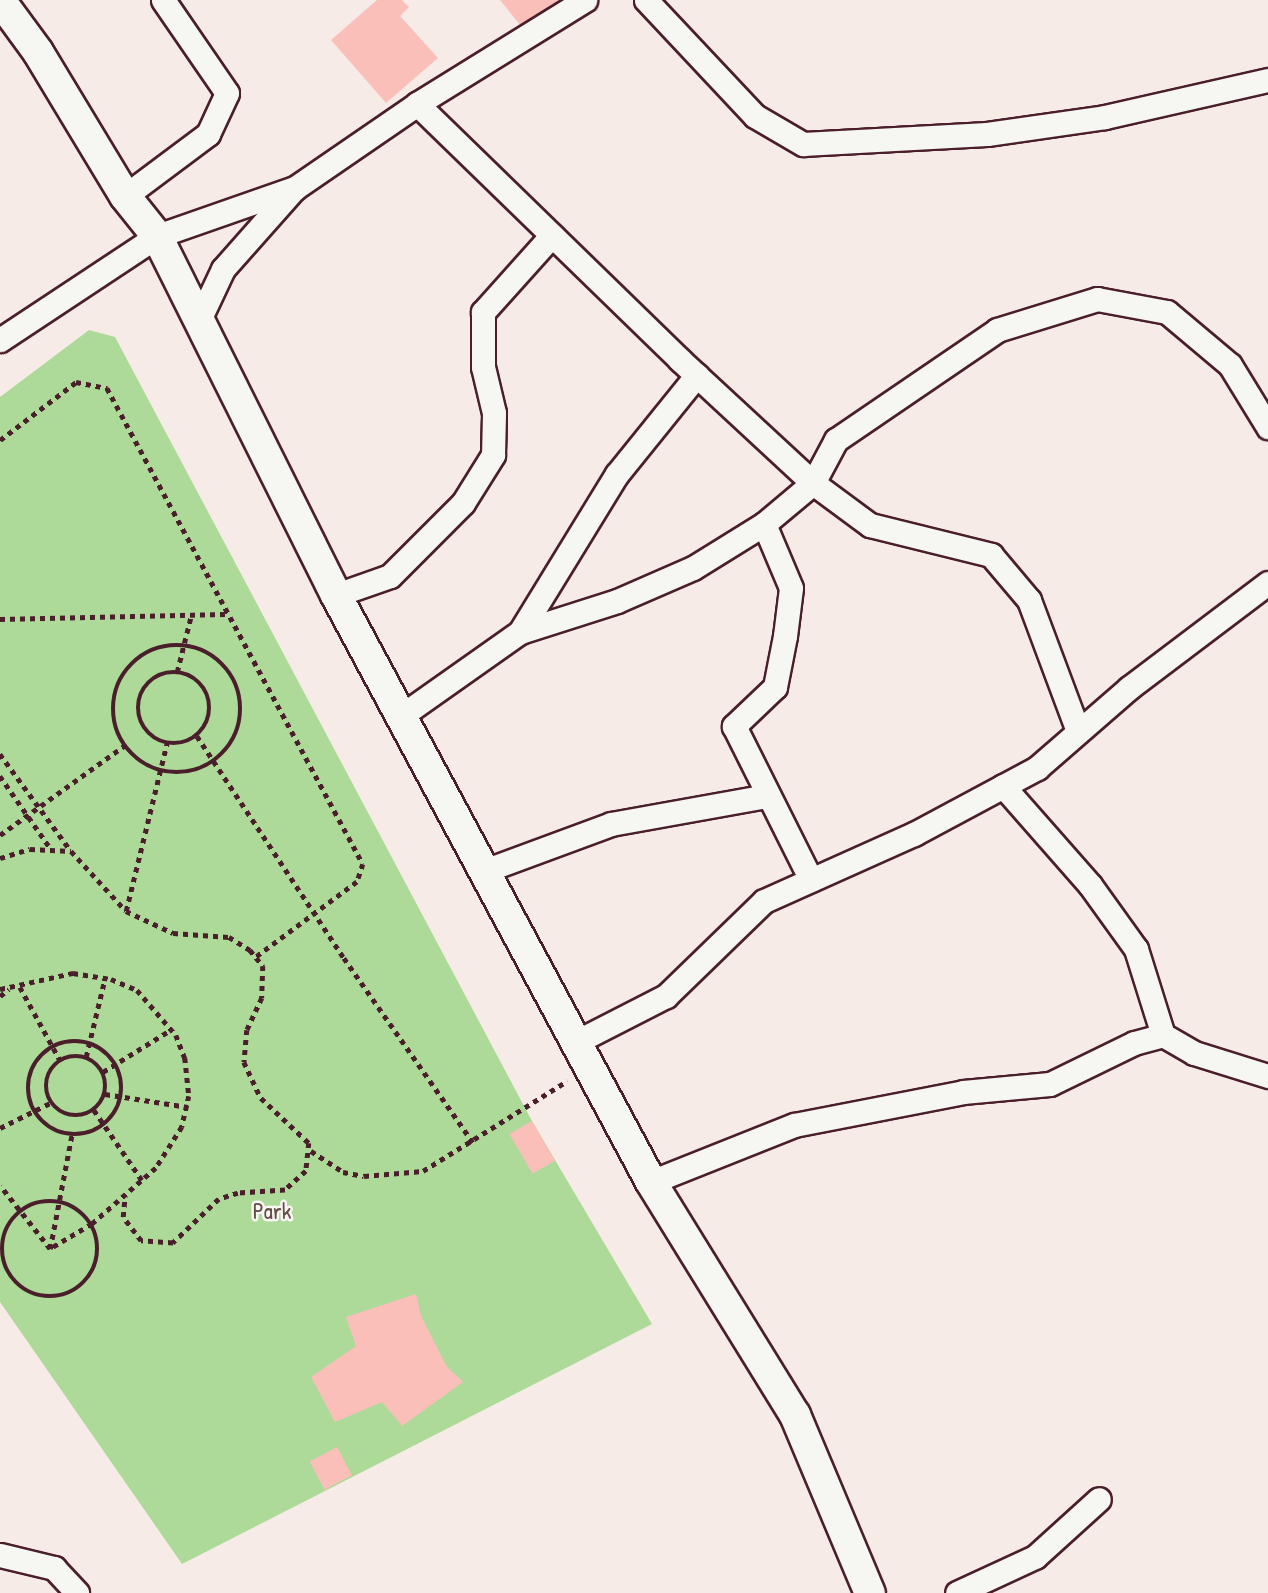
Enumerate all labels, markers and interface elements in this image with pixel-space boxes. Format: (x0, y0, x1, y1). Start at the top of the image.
park label: Park (253, 1197, 291, 1225)

